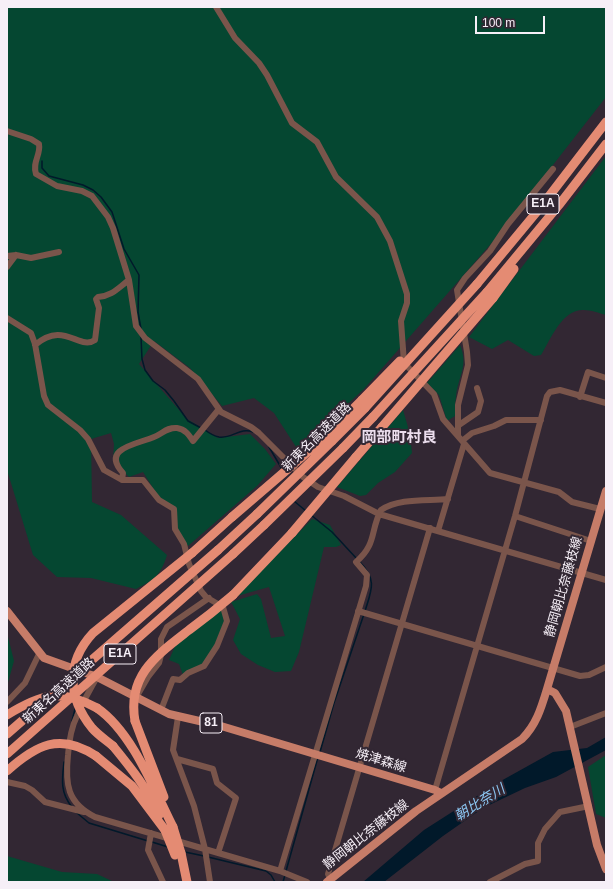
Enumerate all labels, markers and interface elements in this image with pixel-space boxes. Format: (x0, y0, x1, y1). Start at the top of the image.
scale bar (477, 8, 547, 34)
text: 100 m (482, 16, 515, 30)
road number: E1A (527, 194, 559, 214)
street label: 新東名高速道路 (279, 399, 355, 475)
district label: 岡部町村良 (362, 429, 436, 447)
street label: 静岡朝比奈藤枝線 (542, 535, 586, 639)
road number: E1A (104, 644, 136, 664)
street label: 新東名高速道路 (20, 655, 98, 727)
road number: 81 (200, 713, 222, 733)
street label: 焼津森線 (354, 746, 408, 776)
water label: 朝比奈川 (452, 781, 508, 825)
street label: 静岡朝比奈藤枝線 (320, 797, 412, 873)

